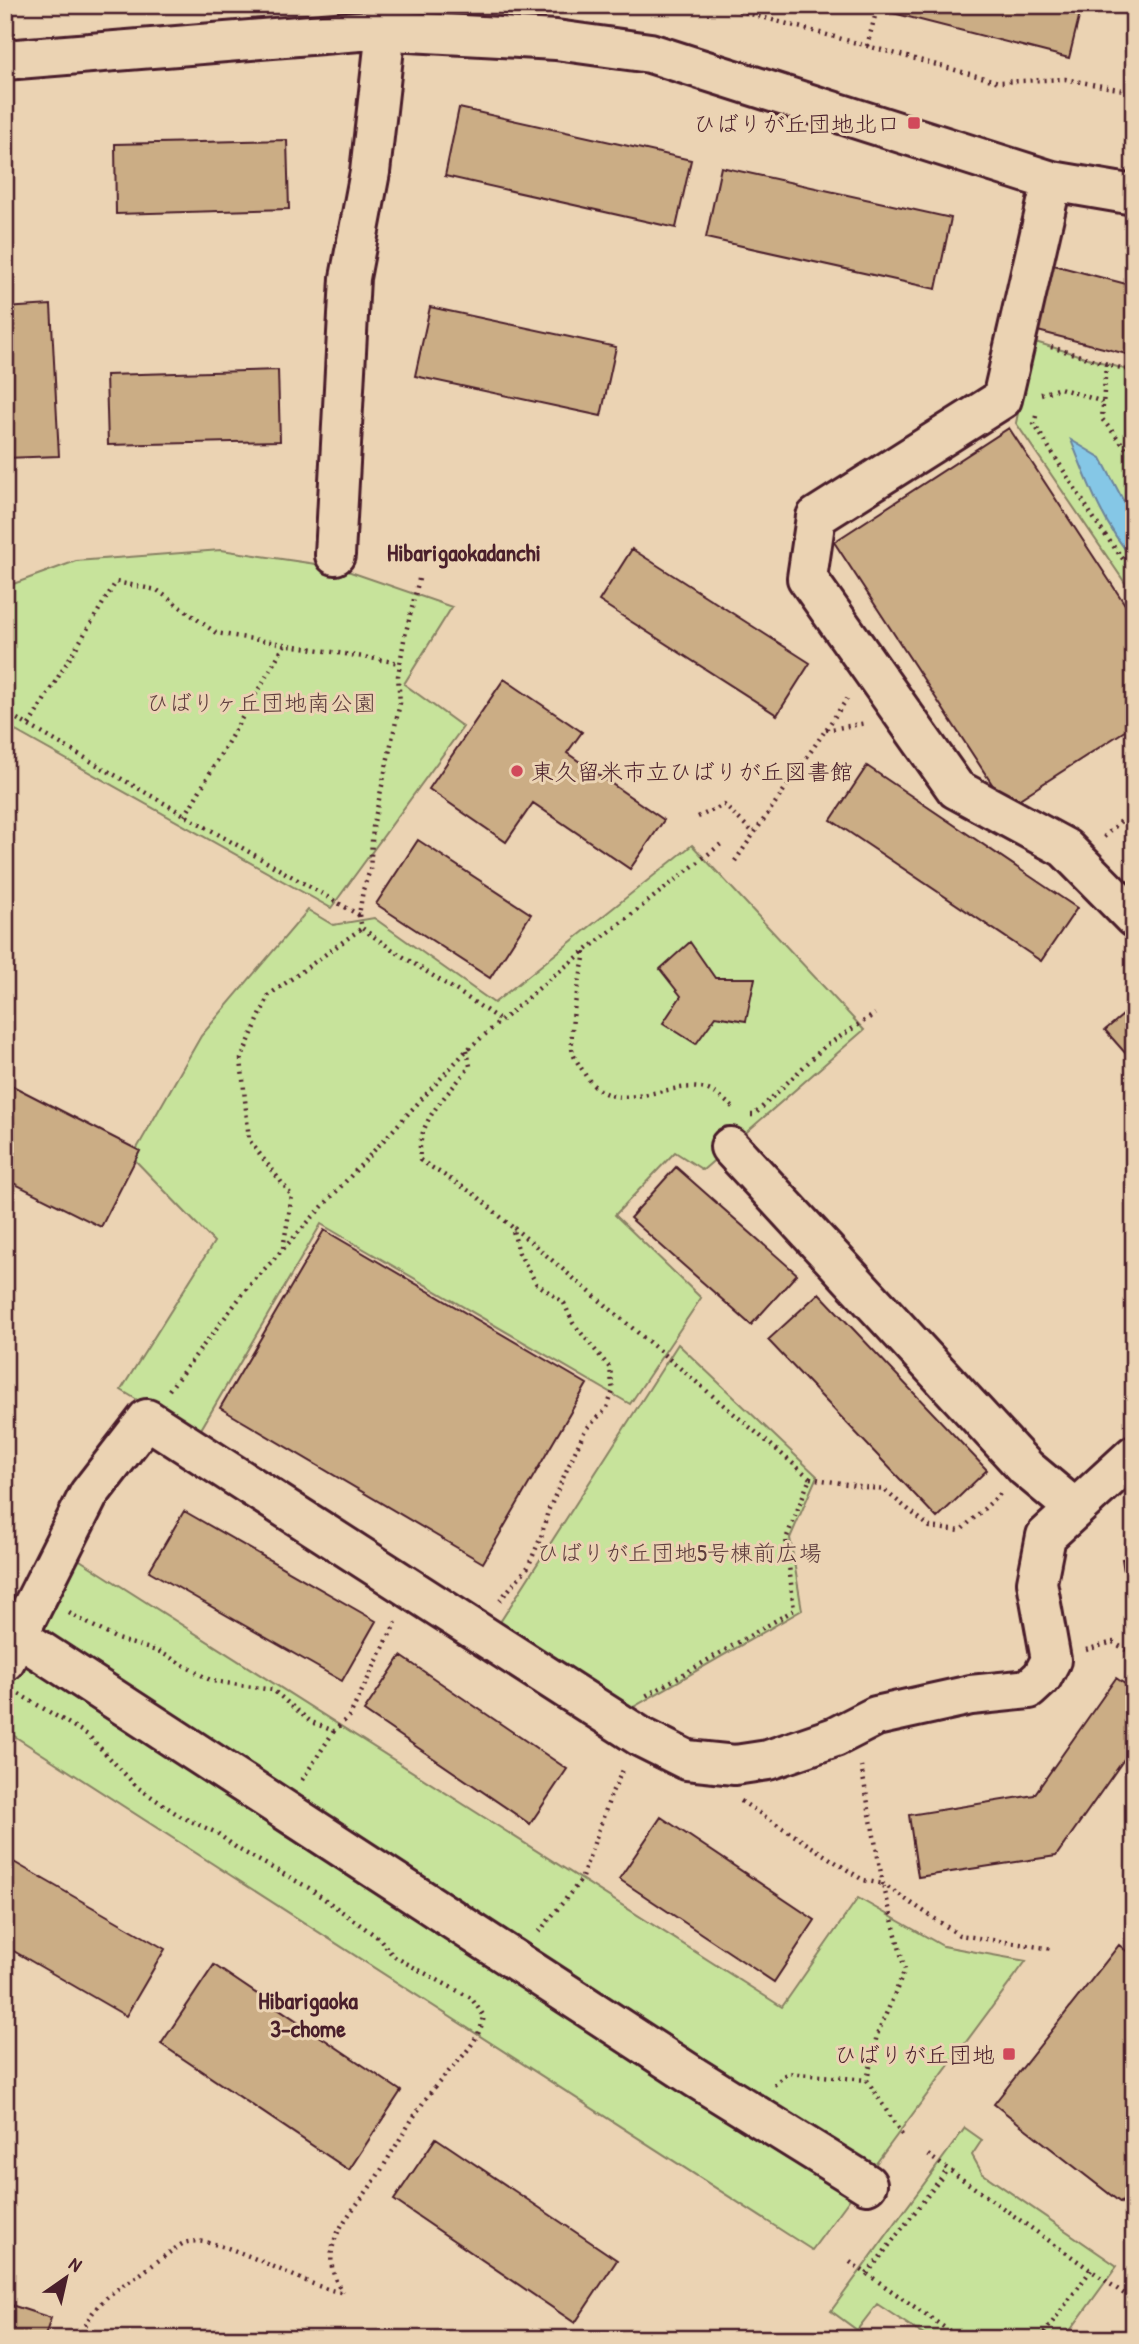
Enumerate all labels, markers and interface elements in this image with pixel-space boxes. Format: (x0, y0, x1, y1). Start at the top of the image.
place label: ひばりが丘団地北口 (693, 108, 900, 139)
marker: ひばりが丘団地北口 (906, 115, 922, 131)
district label: Hibarigaokadanchi (387, 536, 541, 569)
park label: ひばりヶ丘団地南公園 (146, 687, 376, 718)
place label: 東久留米市立ひばりが丘図書館 (531, 756, 853, 787)
marker: 東久留米市立ひばりが丘図書館 (509, 763, 525, 779)
park label: ひばりが丘団地5号棟前広場 (536, 1537, 822, 1568)
district label: Hibarigaoka 3-chome (258, 1984, 358, 2044)
place label: ひばりが丘団地 (834, 2039, 995, 2070)
marker: ひばりが丘団地 (1001, 2046, 1017, 2062)
north arrow (32, 2242, 102, 2312)
text: N (64, 2250, 87, 2278)

